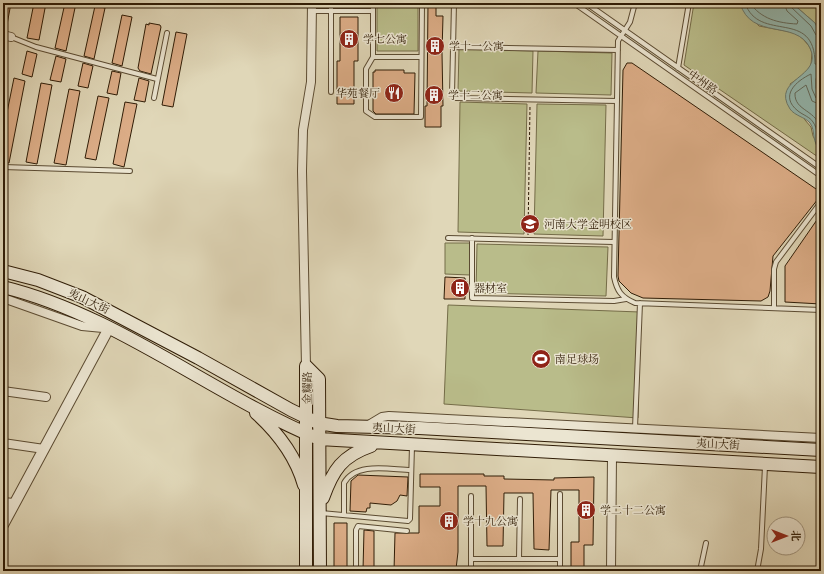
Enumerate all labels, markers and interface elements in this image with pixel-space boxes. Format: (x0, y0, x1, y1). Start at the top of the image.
building icon: 学七公寓 (338, 28, 360, 50)
place label: 学七公寓 (363, 32, 407, 46)
building icon: 学十一公寓 (424, 35, 446, 57)
place label: 学十一公寓 (449, 39, 504, 53)
street label: 中州路 (685, 67, 721, 97)
restaurant icon: 华苑餐厅 (383, 82, 405, 104)
building icon: 学十二公寓 (423, 84, 445, 106)
place label: 华苑餐厅 (336, 86, 380, 100)
place label: 学十二公寓 (448, 88, 503, 102)
school or university icon: 河南大学金明校区 (519, 213, 541, 235)
place label: 河南大学金明校区 (544, 217, 632, 231)
building icon: 器材室 (449, 277, 471, 299)
place label: 器材室 (474, 281, 507, 295)
street label: 夷山大街 (66, 285, 112, 317)
sports icon: 南足球场 (530, 348, 552, 370)
place label: 南足球场 (555, 352, 599, 366)
street label: 金耀路 (300, 371, 314, 405)
street label: 夷山大街 (372, 420, 416, 436)
street label: 夷山大街 (696, 436, 740, 452)
building icon: 学二十二公寓 (575, 499, 597, 521)
place label: 学二十二公寓 (600, 503, 666, 517)
building icon: 学十九公寓 (438, 510, 460, 532)
place label: 学十九公寓 (463, 514, 518, 528)
north arrow (766, 516, 806, 556)
text: 北 (789, 531, 803, 542)

